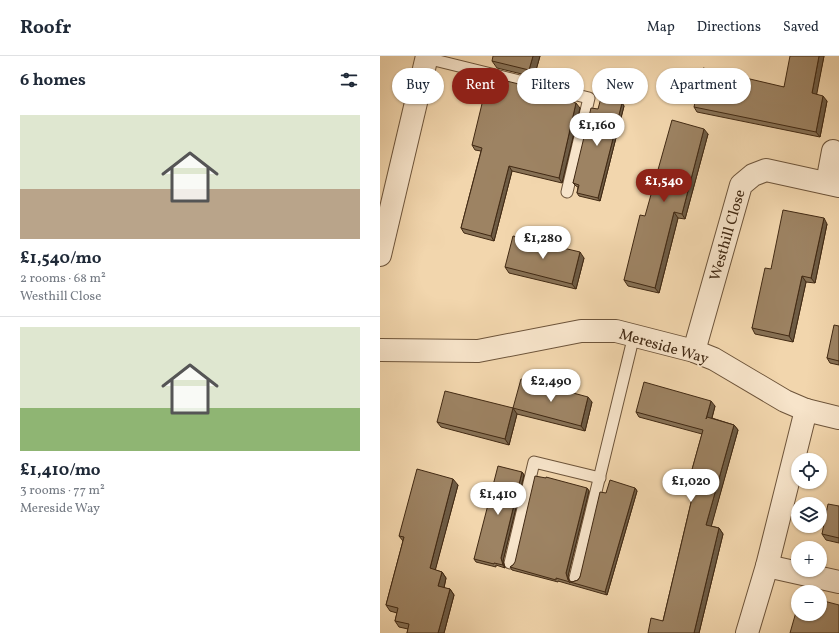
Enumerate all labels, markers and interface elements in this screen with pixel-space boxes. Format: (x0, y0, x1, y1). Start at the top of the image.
text: Roofr (20, 15, 71, 41)
text: Map (647, 18, 675, 37)
text: Directions (697, 18, 761, 37)
text: Saved (783, 18, 819, 37)
chip: Buy (392, 68, 444, 104)
chip: Rent (452, 68, 509, 104)
chip: Filters (517, 68, 584, 104)
chip: New (592, 68, 648, 104)
chip: Apartment (656, 68, 751, 104)
text: 6 homes (20, 69, 86, 92)
icon: filters (338, 69, 360, 91)
pin: £1,160 (564, 113, 630, 147)
text: £1,160 (579, 117, 615, 135)
icon: home (154, 141, 226, 213)
pin: £1,540 (631, 169, 697, 203)
text: £1,540 (645, 173, 683, 191)
street label: Westhill Close (705, 187, 751, 283)
pin: £1,280 (510, 226, 576, 260)
text: £1,280 (524, 230, 562, 248)
text: £1,540/mo (20, 247, 101, 270)
text: 2 rooms · 68 m² (20, 270, 106, 288)
text: Westhill Close (20, 288, 101, 306)
street label: Mereside Way (616, 325, 711, 370)
icon: home (154, 353, 226, 425)
pin: £2,490 (518, 369, 584, 403)
text: £2,490 (531, 373, 571, 391)
map controls (791, 453, 827, 621)
button: locate (791, 453, 827, 489)
text: £1,410/mo (20, 459, 101, 482)
pin: £1,020 (658, 469, 724, 503)
text: £1,020 (671, 473, 711, 491)
text: 3 rooms · 77 m² (20, 482, 105, 500)
pin: £1,410 (465, 482, 531, 516)
text: £1,410 (479, 486, 517, 504)
button: layers (791, 497, 827, 533)
text: Mereside Way (20, 500, 100, 518)
button: + (791, 541, 827, 577)
button: − (791, 585, 827, 621)

